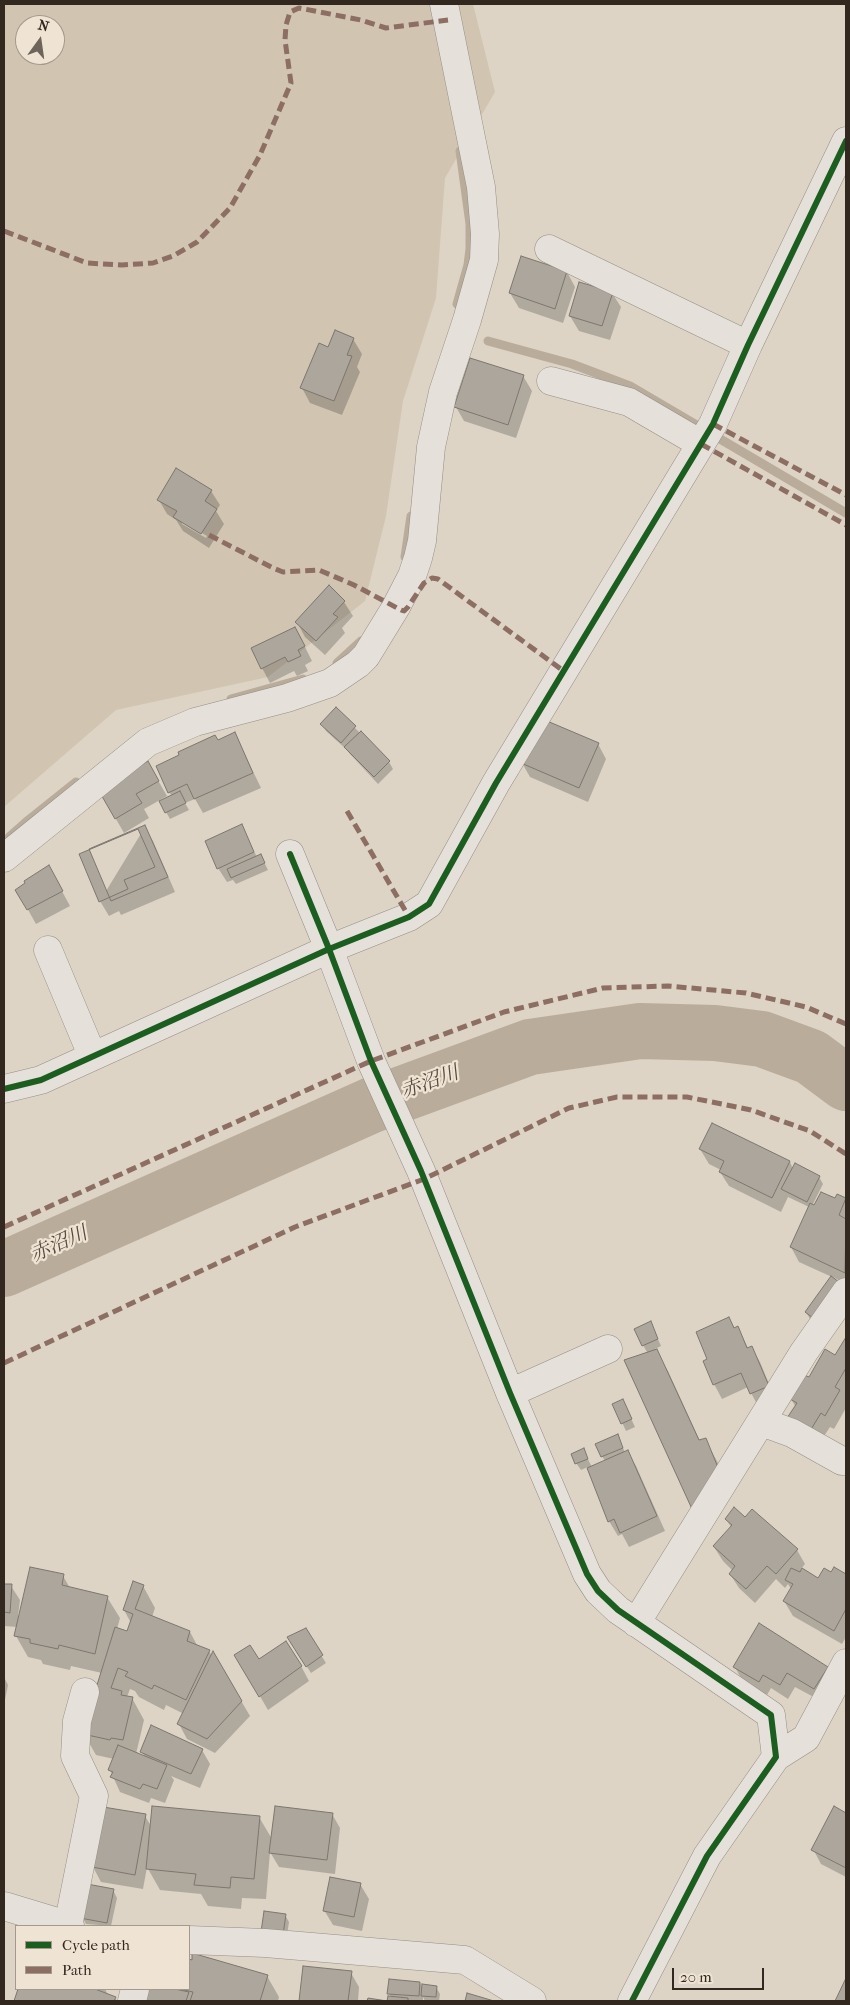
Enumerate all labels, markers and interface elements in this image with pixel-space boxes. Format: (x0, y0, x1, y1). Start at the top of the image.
north arrow (15, 15, 65, 65)
text: N (36, 16, 51, 35)
water label: 赤沼川 (398, 1061, 462, 1105)
water label: 赤沼川 (27, 1222, 91, 1268)
legend (15, 1925, 190, 1990)
text: Cycle path (62, 1936, 130, 1954)
scale bar (675, 1958, 768, 1990)
text: Path (62, 1961, 92, 1979)
text: 20 m (680, 1968, 712, 1986)

